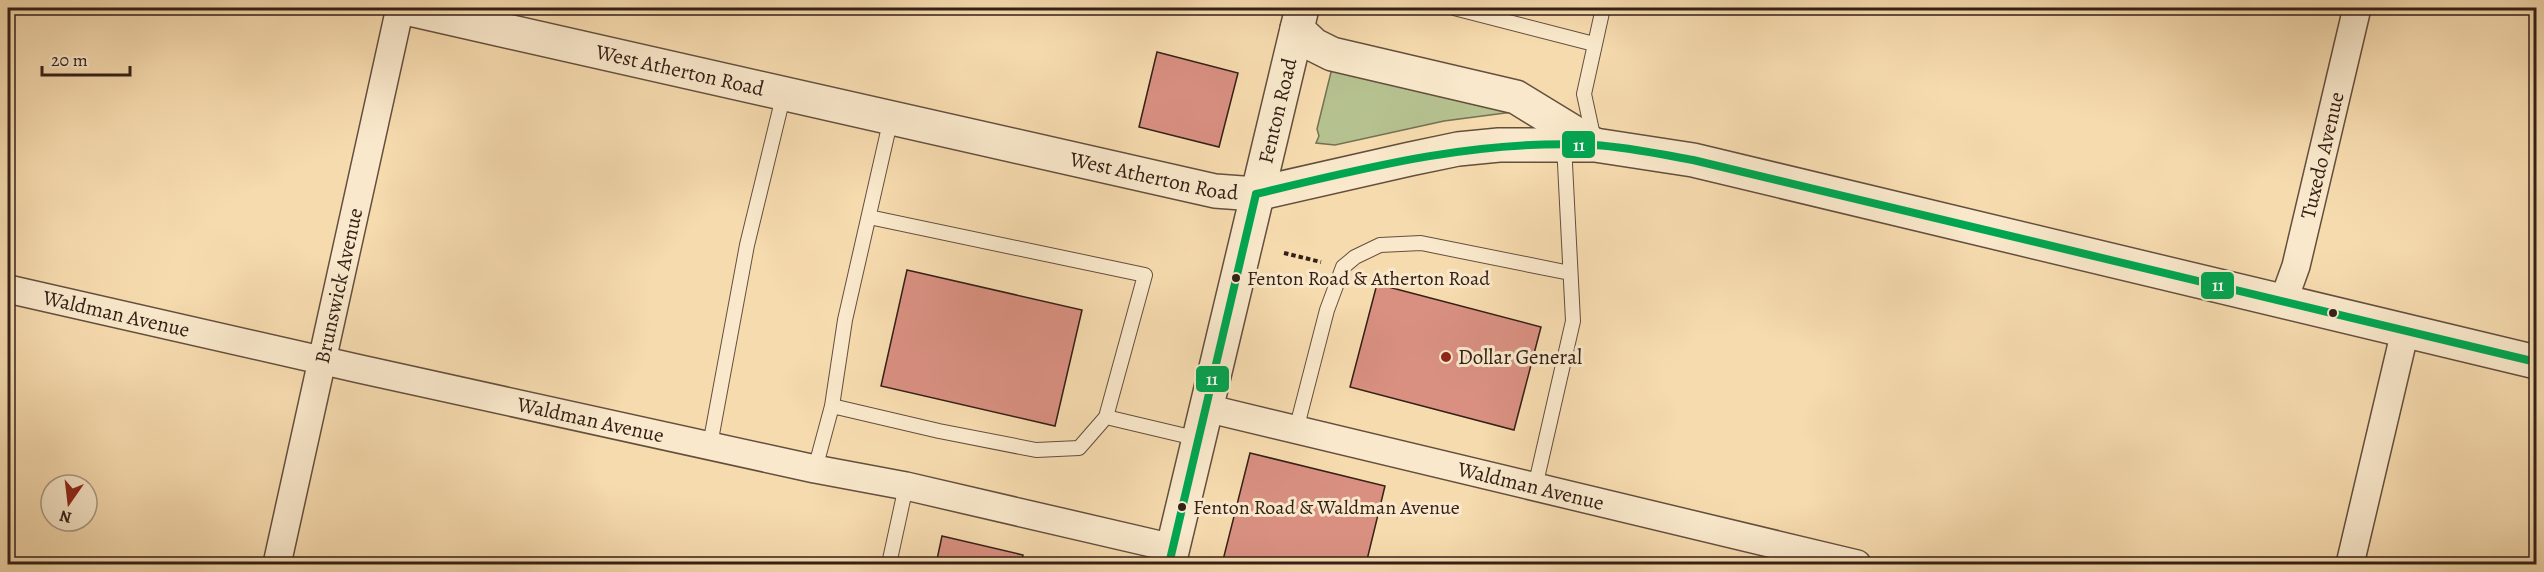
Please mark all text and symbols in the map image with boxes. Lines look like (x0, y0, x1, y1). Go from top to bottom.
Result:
street label: West Atherton Road (592, 37, 768, 103)
scale bar (42, 39, 130, 77)
text: 20 m (51, 48, 88, 72)
street label: Fenton Road (1251, 55, 1304, 166)
street label: Tuxedo Avenue (2294, 89, 2351, 222)
line badge: 11 (1561, 130, 1596, 159)
text: 11 (1573, 135, 1585, 157)
street label: West Atherton Road (1066, 144, 1240, 207)
street label: Brunswick Avenue (308, 205, 369, 366)
place label: Fenton Road & Atherton Road (1247, 265, 1490, 292)
line badge: 11 (2200, 271, 2235, 300)
marker: Fenton Road & Atherton Road (1230, 272, 1242, 284)
text: 11 (2212, 275, 2224, 297)
street label: Waldman Avenue (39, 283, 192, 344)
unlabelled marker (2327, 307, 2339, 319)
place label: Dollar General (1458, 343, 1582, 371)
marker: Dollar General (1439, 350, 1453, 364)
line badge: 11 (1195, 365, 1230, 393)
text: 11 (1206, 369, 1218, 391)
street label: Waldman Avenue (513, 390, 667, 449)
street label: Waldman Avenue (1454, 455, 1607, 517)
north arrow (39, 473, 99, 533)
place label: Fenton Road & Waldman Avenue (1193, 494, 1460, 521)
marker: Fenton Road & Waldman Avenue (1176, 501, 1188, 513)
text: N (57, 504, 74, 529)

